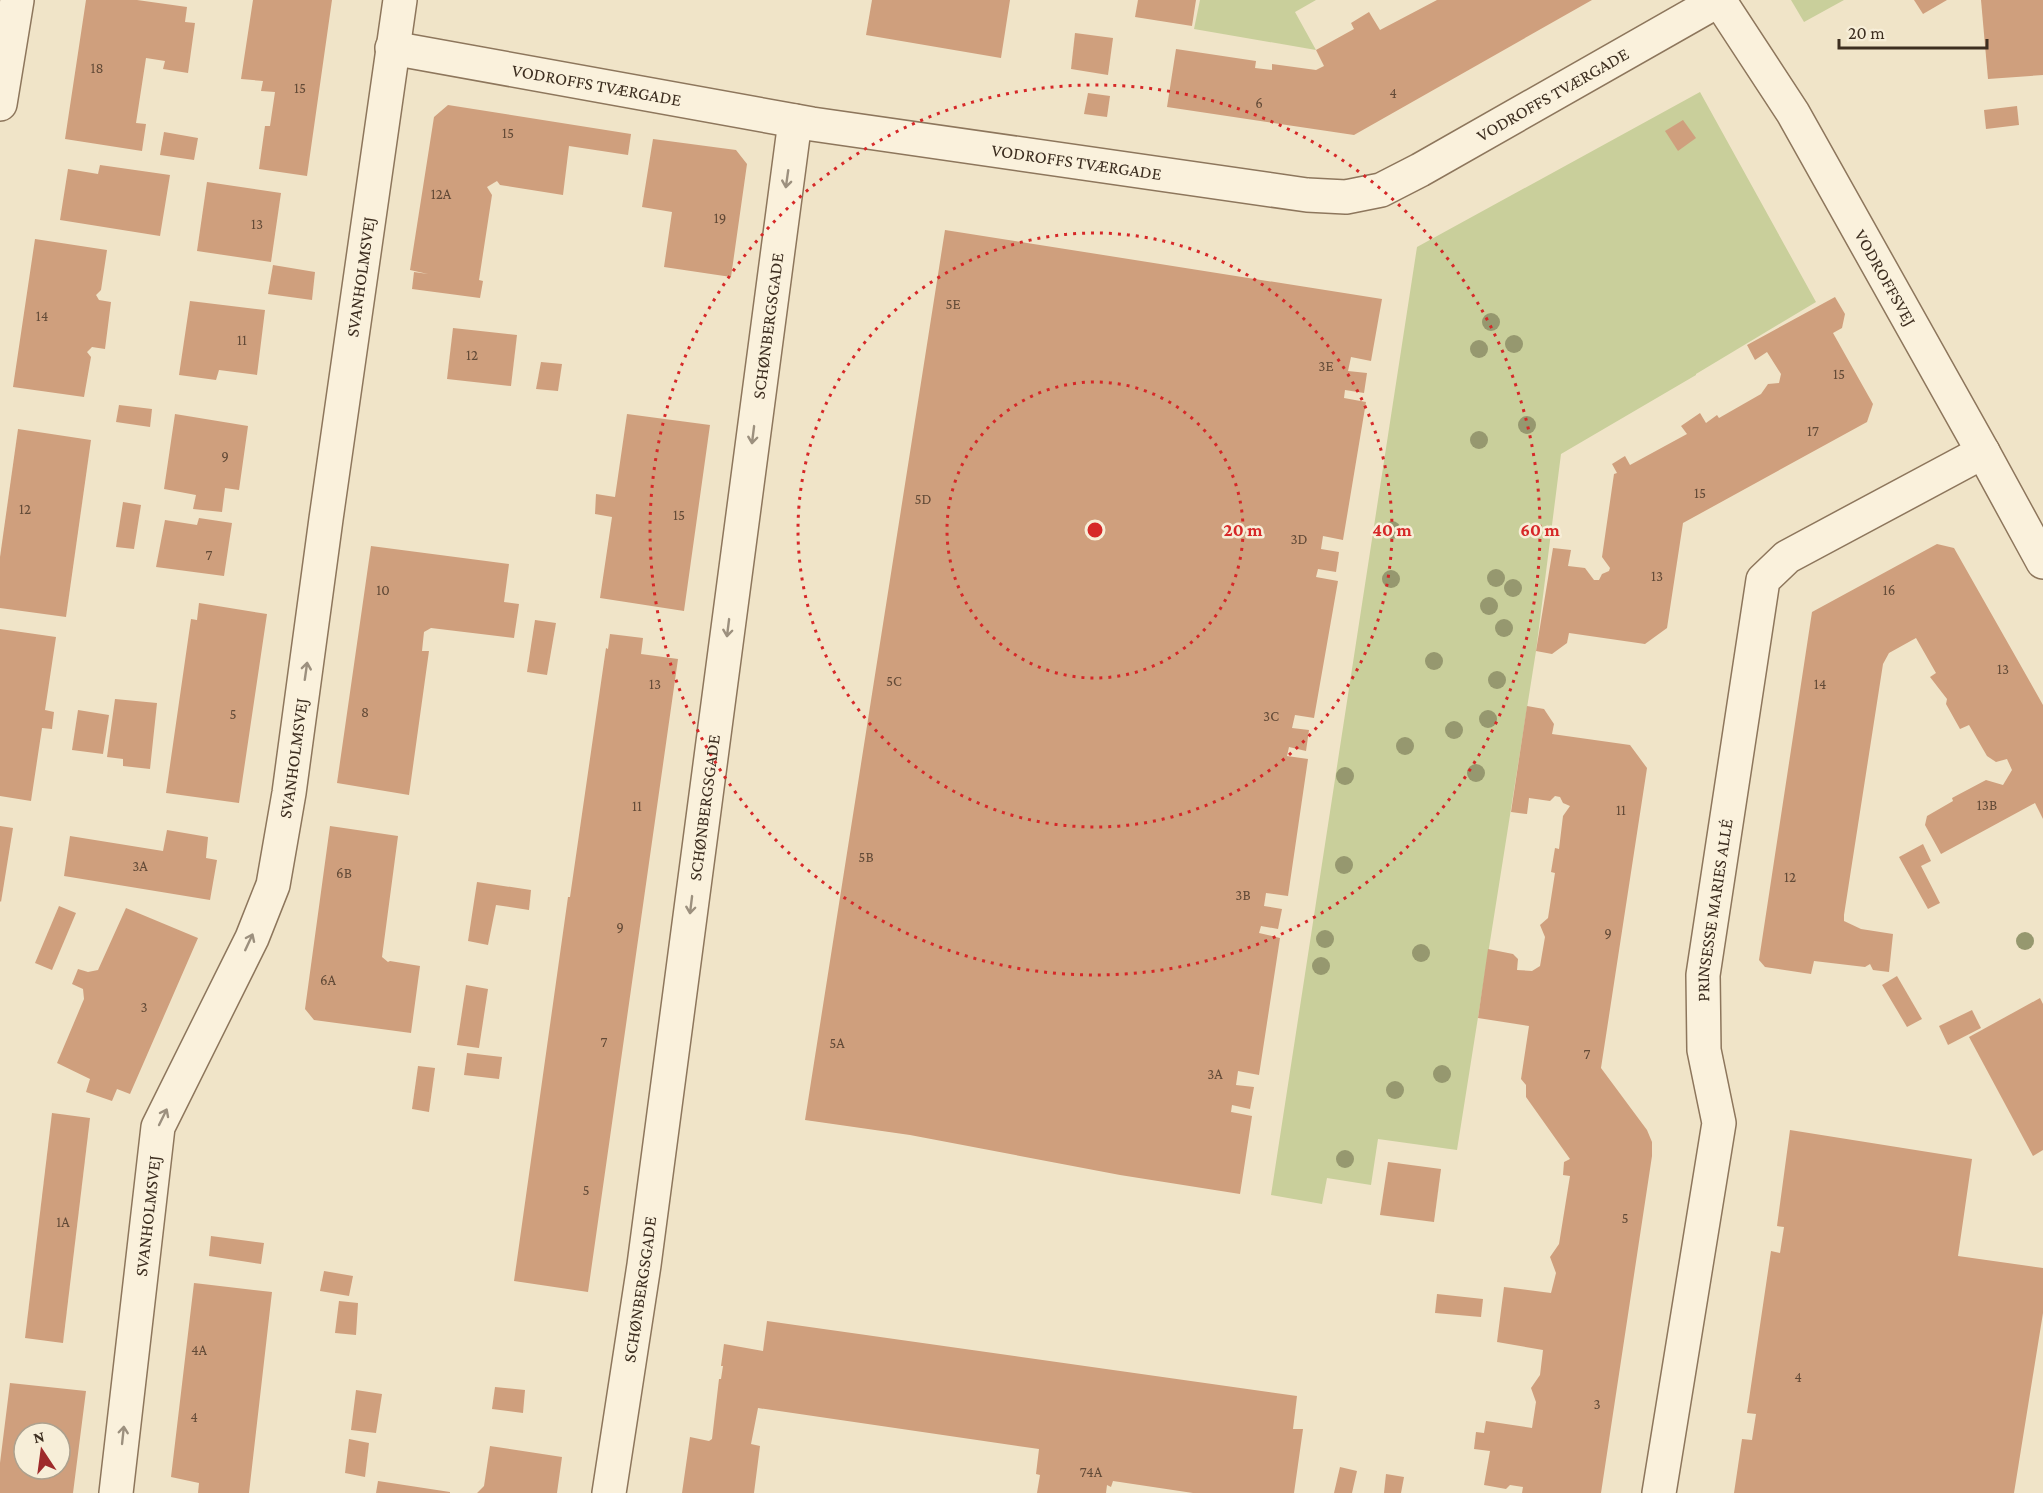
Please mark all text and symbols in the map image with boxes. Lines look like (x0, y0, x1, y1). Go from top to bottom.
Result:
scale bar (1839, 12, 1988, 50)
text: 20 m (1848, 23, 1885, 43)
street label: VODROFFS TVÆRGADE (1473, 43, 1632, 146)
house number: 18 (90, 60, 104, 76)
street label: VODROFFS TVÆRGADE (510, 60, 683, 110)
house number: 15 (294, 80, 306, 96)
house number: 4 (1389, 85, 1397, 101)
house number: 6 (1255, 95, 1263, 111)
house number: 15 (502, 125, 514, 141)
street label: VODROFFS TVÆRGADE (990, 140, 1163, 184)
one-way arrow (781, 169, 792, 189)
house number: 12A (431, 186, 452, 202)
house number: 19 (714, 210, 726, 226)
street label: SVANHOLMSVEJ (342, 215, 379, 338)
house number: 13 (251, 216, 263, 232)
street label: VODROFFSVEJ (1850, 226, 1920, 330)
street label: SCHØNBERGSGADE (748, 251, 788, 400)
house number: 5E (945, 296, 961, 312)
house number: 14 (36, 308, 48, 324)
house number: 11 (237, 332, 247, 348)
house number: 12 (466, 347, 478, 363)
house number: 3E (1318, 358, 1334, 374)
house number: 15 (1833, 366, 1845, 382)
house number: 17 (1807, 423, 1819, 439)
one-way arrow (748, 425, 759, 444)
house number: 9 (221, 448, 229, 464)
house number: 15 (1694, 485, 1706, 501)
house number: 5D (914, 491, 932, 507)
house number: 12 (19, 501, 31, 517)
house number: 15 (673, 507, 685, 523)
centre of rings (1085, 520, 1105, 540)
text: 20 m (1224, 520, 1263, 540)
text: 40 m (1372, 520, 1412, 540)
text: 60 m (1520, 520, 1560, 540)
house number: 3D (1290, 531, 1308, 547)
house number: 7 (206, 547, 213, 563)
house number: 13 (1651, 568, 1663, 584)
house number: 10 (376, 582, 390, 598)
house number: 16 (1883, 582, 1895, 598)
one-way arrow (722, 618, 733, 638)
one-way arrow (300, 661, 311, 681)
house number: 13 (1997, 661, 2009, 677)
house number: 5C (886, 673, 902, 689)
house number: 13 (649, 676, 661, 692)
house number: 14 (1814, 676, 1826, 692)
street label: SVANHOLMSVEJ (275, 697, 312, 820)
house number: 8 (361, 704, 369, 720)
house number: 5 (229, 706, 237, 722)
house number: 3C (1263, 708, 1279, 724)
street label: SCHØNBERGSGADE (685, 733, 724, 882)
house number: 13B (1977, 797, 1997, 813)
house number: 11 (632, 798, 642, 814)
house number: 11 (1616, 802, 1626, 818)
street label: PRINSESSE MARIES ALLÉ (1693, 817, 1737, 1002)
house number: 5B (858, 849, 874, 865)
house number: 3A (132, 858, 148, 874)
house number: 6B (336, 865, 352, 881)
house number: 12 (1784, 869, 1796, 885)
house number: 3B (1235, 887, 1251, 903)
one-way arrow (686, 895, 697, 914)
house number: 9 (616, 919, 624, 935)
house number: 9 (1604, 925, 1612, 941)
one-way arrow (244, 934, 256, 952)
house number: 6A (320, 972, 336, 988)
house number: 3 (140, 999, 148, 1015)
house number: 7 (601, 1034, 608, 1050)
house number: 5A (829, 1035, 845, 1051)
house number: 7 (1584, 1046, 1591, 1062)
house number: 3A (1207, 1066, 1223, 1082)
one-way arrow (157, 1108, 169, 1126)
street label: SVANHOLMSVEJ (131, 1154, 165, 1277)
house number: 5 (582, 1182, 590, 1198)
house number: 5 (1621, 1210, 1629, 1226)
house number: 1A (56, 1214, 70, 1230)
street label: SCHØNBERGSGADE (619, 1215, 660, 1364)
house number: 4A (191, 1342, 208, 1358)
house number: 4 (1794, 1369, 1802, 1385)
house number: 3 (1593, 1396, 1601, 1412)
house number: 4 (190, 1409, 198, 1425)
north arrow (12, 1421, 72, 1481)
one-way arrow (118, 1425, 129, 1445)
text: N (32, 1427, 46, 1446)
house number: 74A (1080, 1464, 1103, 1480)

